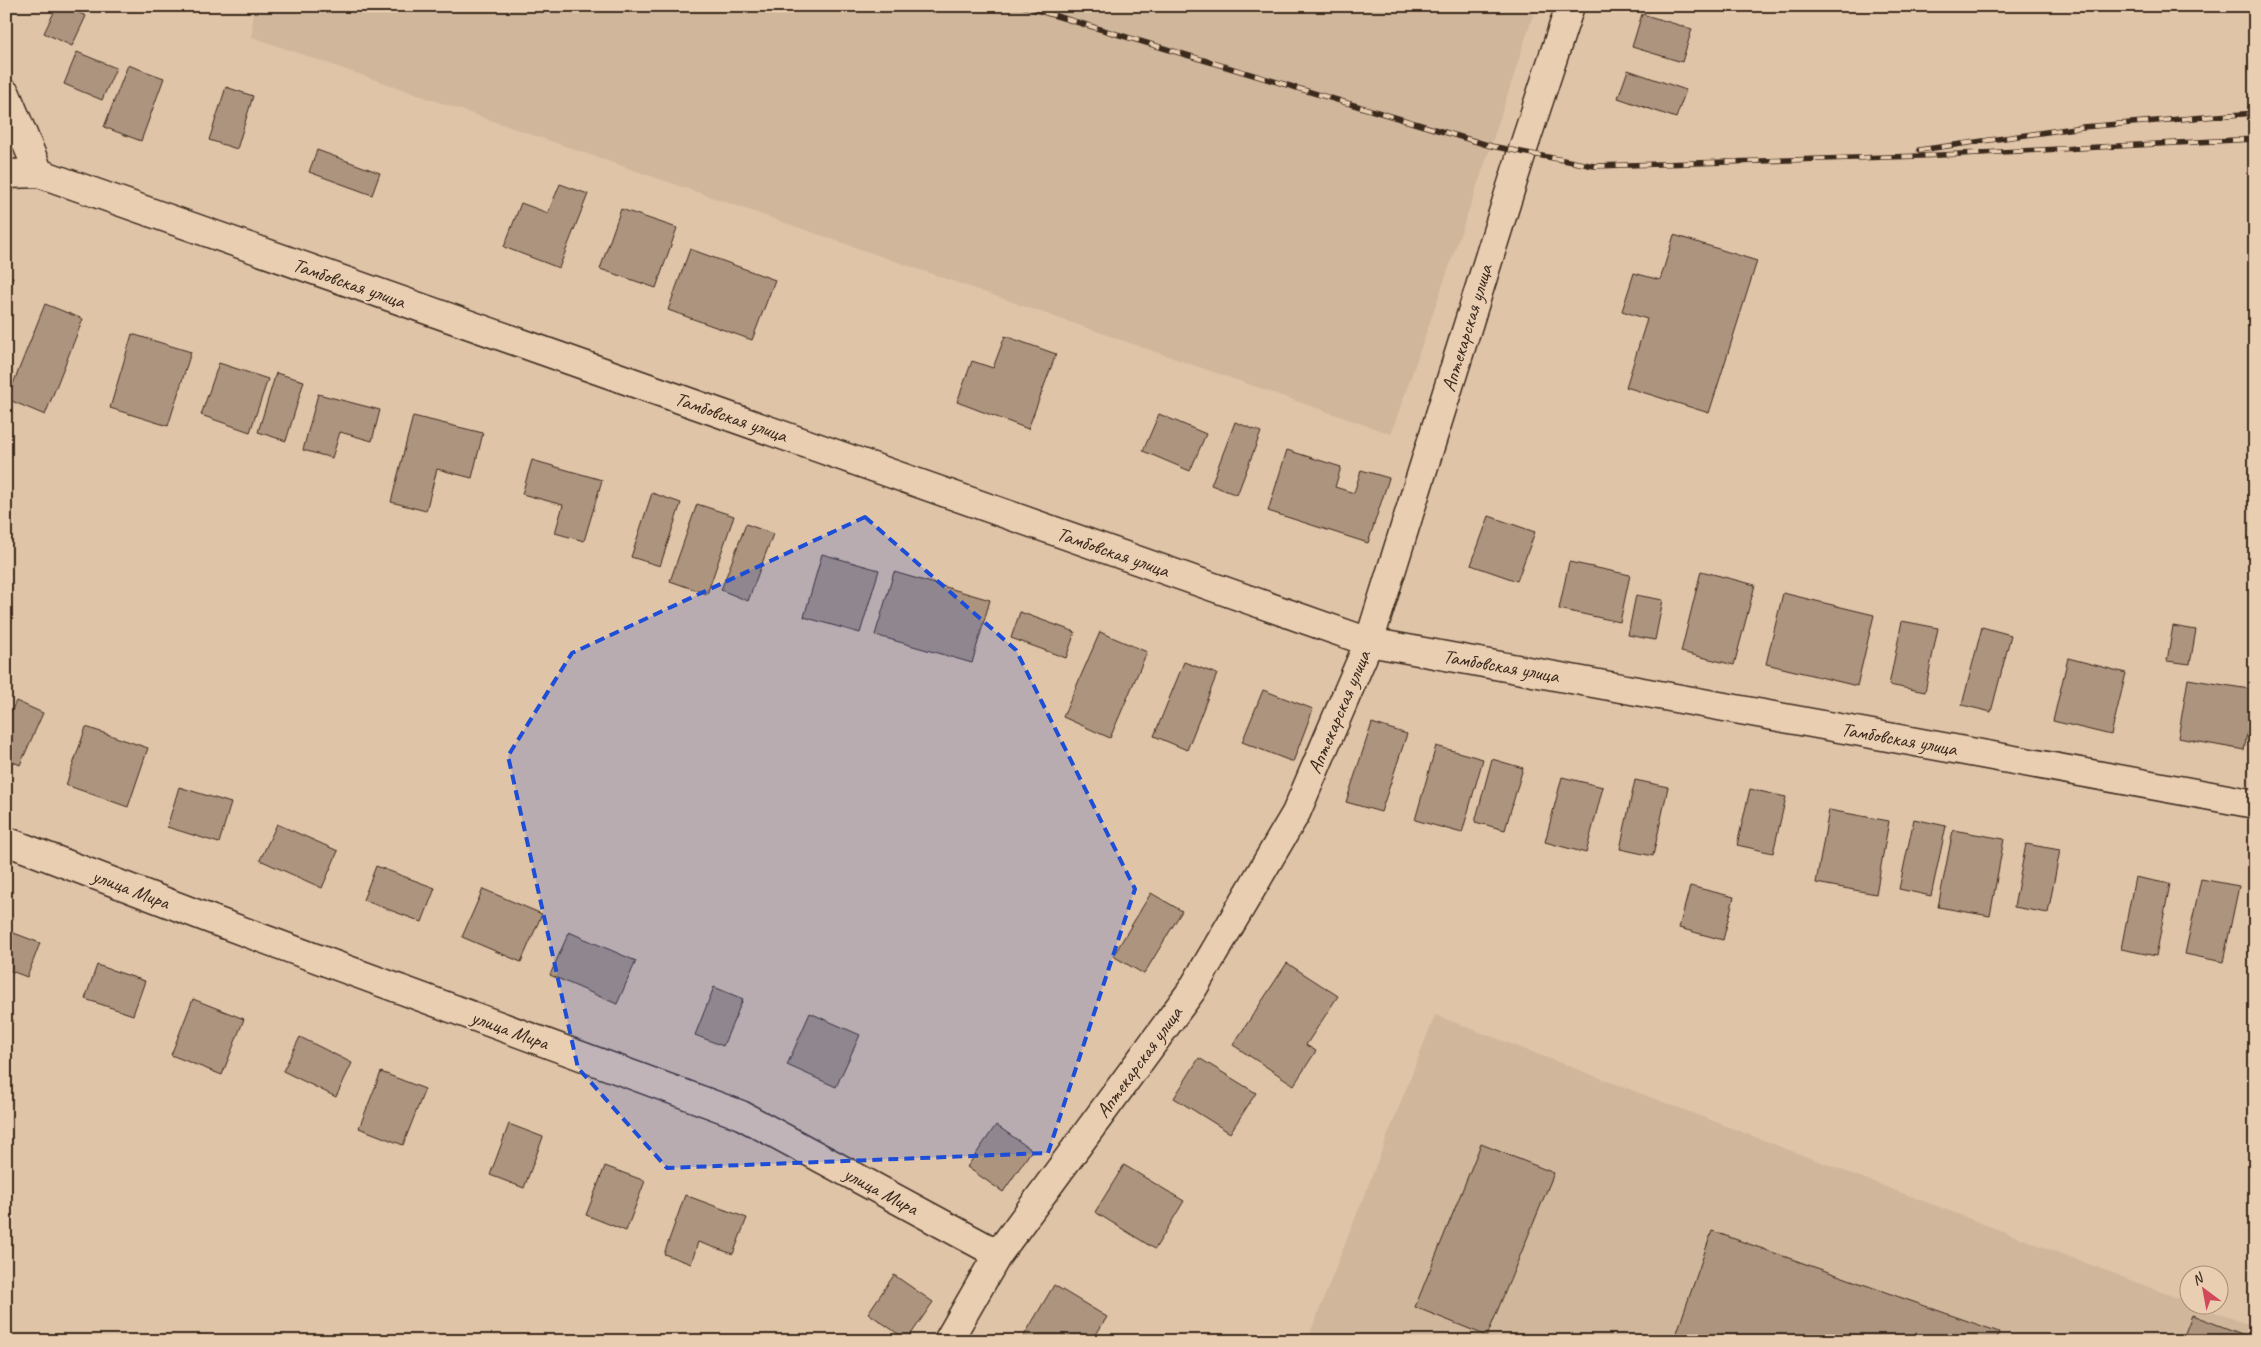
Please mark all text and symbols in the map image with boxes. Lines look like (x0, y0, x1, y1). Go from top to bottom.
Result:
street label: Тамбовская улица (290, 252, 410, 314)
street label: Аптекарская улица (1436, 260, 1499, 394)
street label: Тамбовская улица (672, 386, 792, 448)
street label: Тамбовская улица (1054, 521, 1174, 583)
street label: Тамбовская улица (1441, 644, 1562, 689)
street label: Аптекарская улица (1302, 646, 1377, 777)
street label: Тамбовская улица (1839, 717, 1960, 762)
street label: улица Мира (88, 863, 175, 916)
street label: Аптекарская улица (1090, 1001, 1188, 1122)
street label: улица Мира (467, 1004, 554, 1056)
street label: улица Мира (839, 1161, 924, 1222)
north arrow (2178, 1264, 2228, 1314)
text: N (2189, 1269, 2208, 1289)

